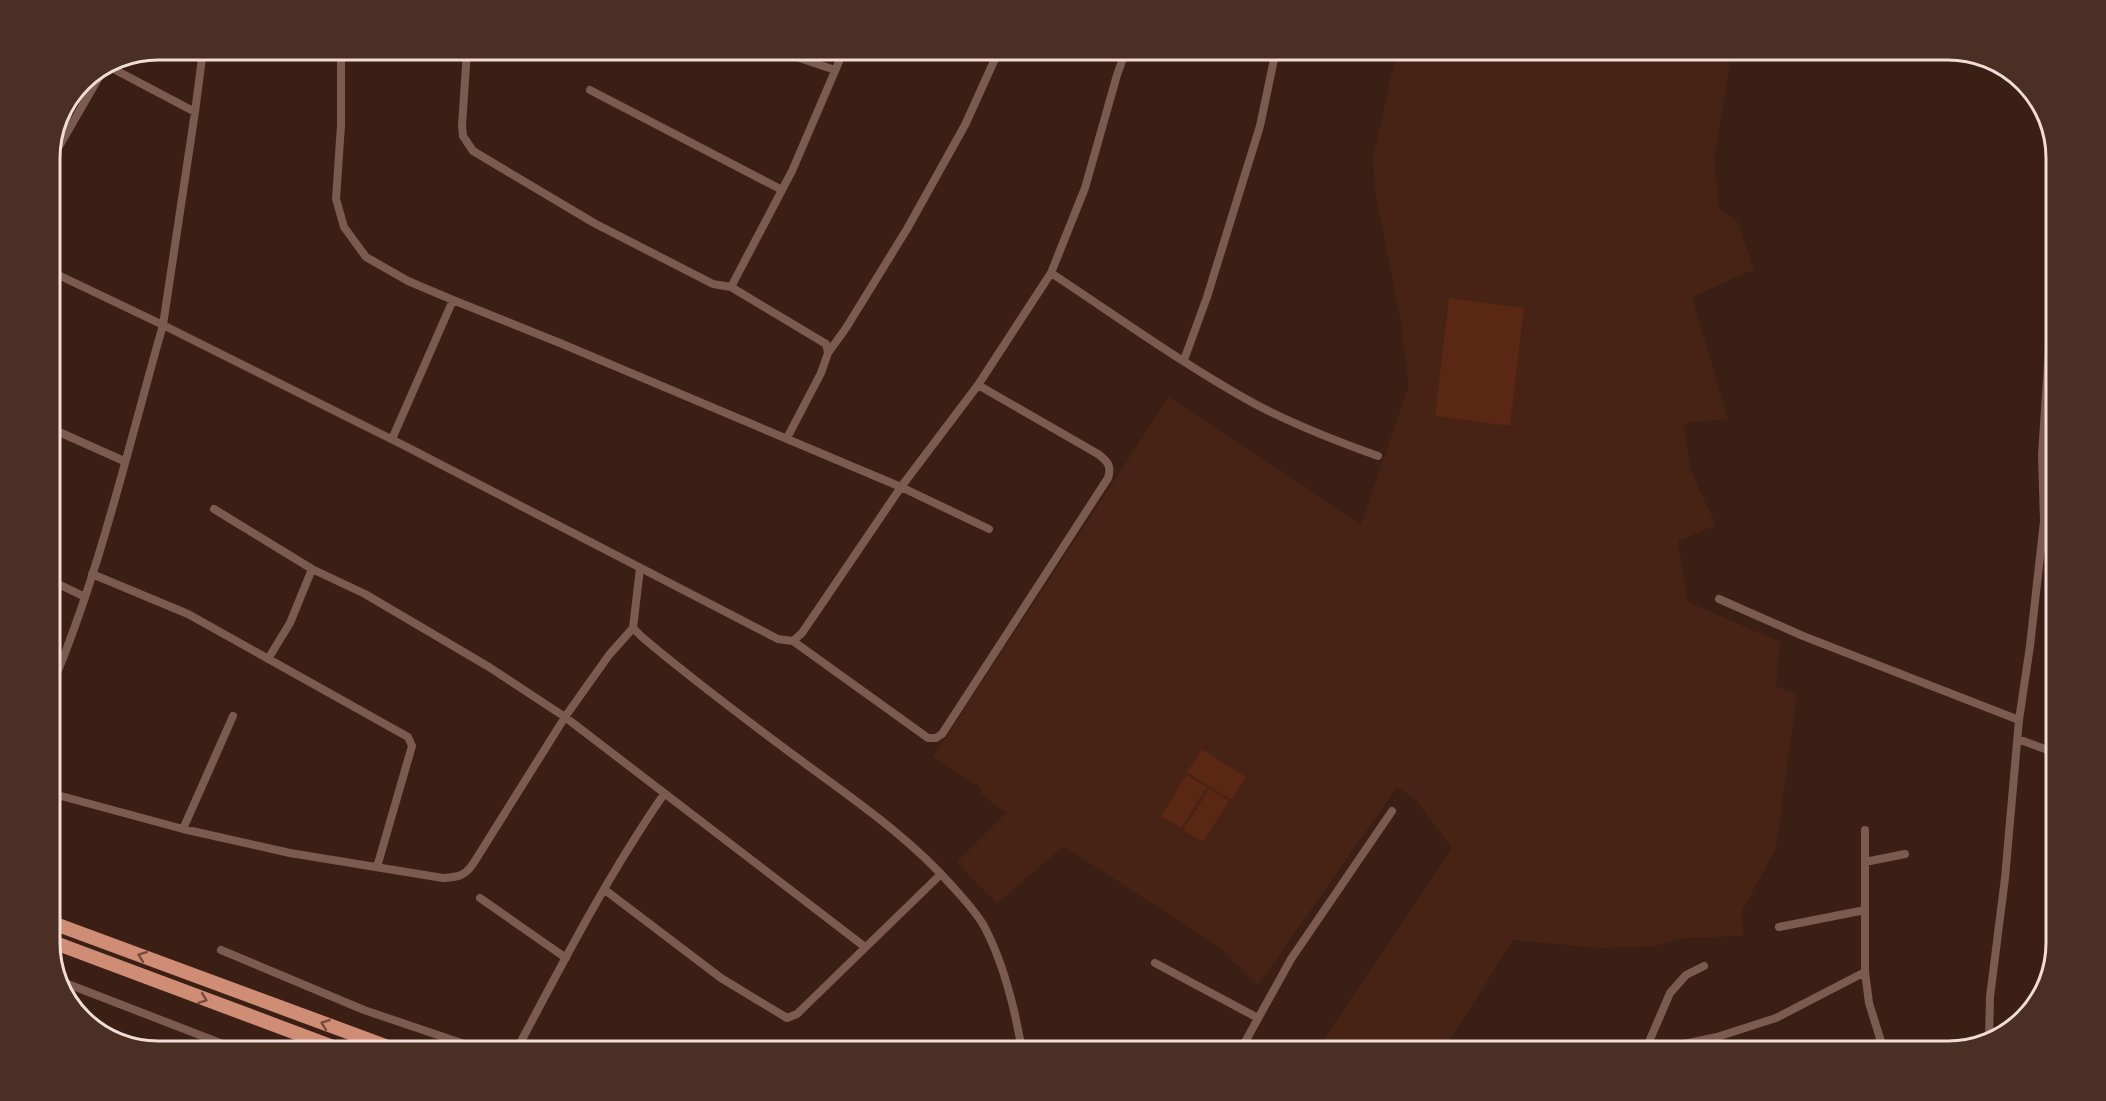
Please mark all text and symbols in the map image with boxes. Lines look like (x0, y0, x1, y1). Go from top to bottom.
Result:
one-way arrow (137, 951, 148, 963)
one-way arrow (197, 991, 208, 1004)
one-way arrow (320, 1018, 331, 1031)

